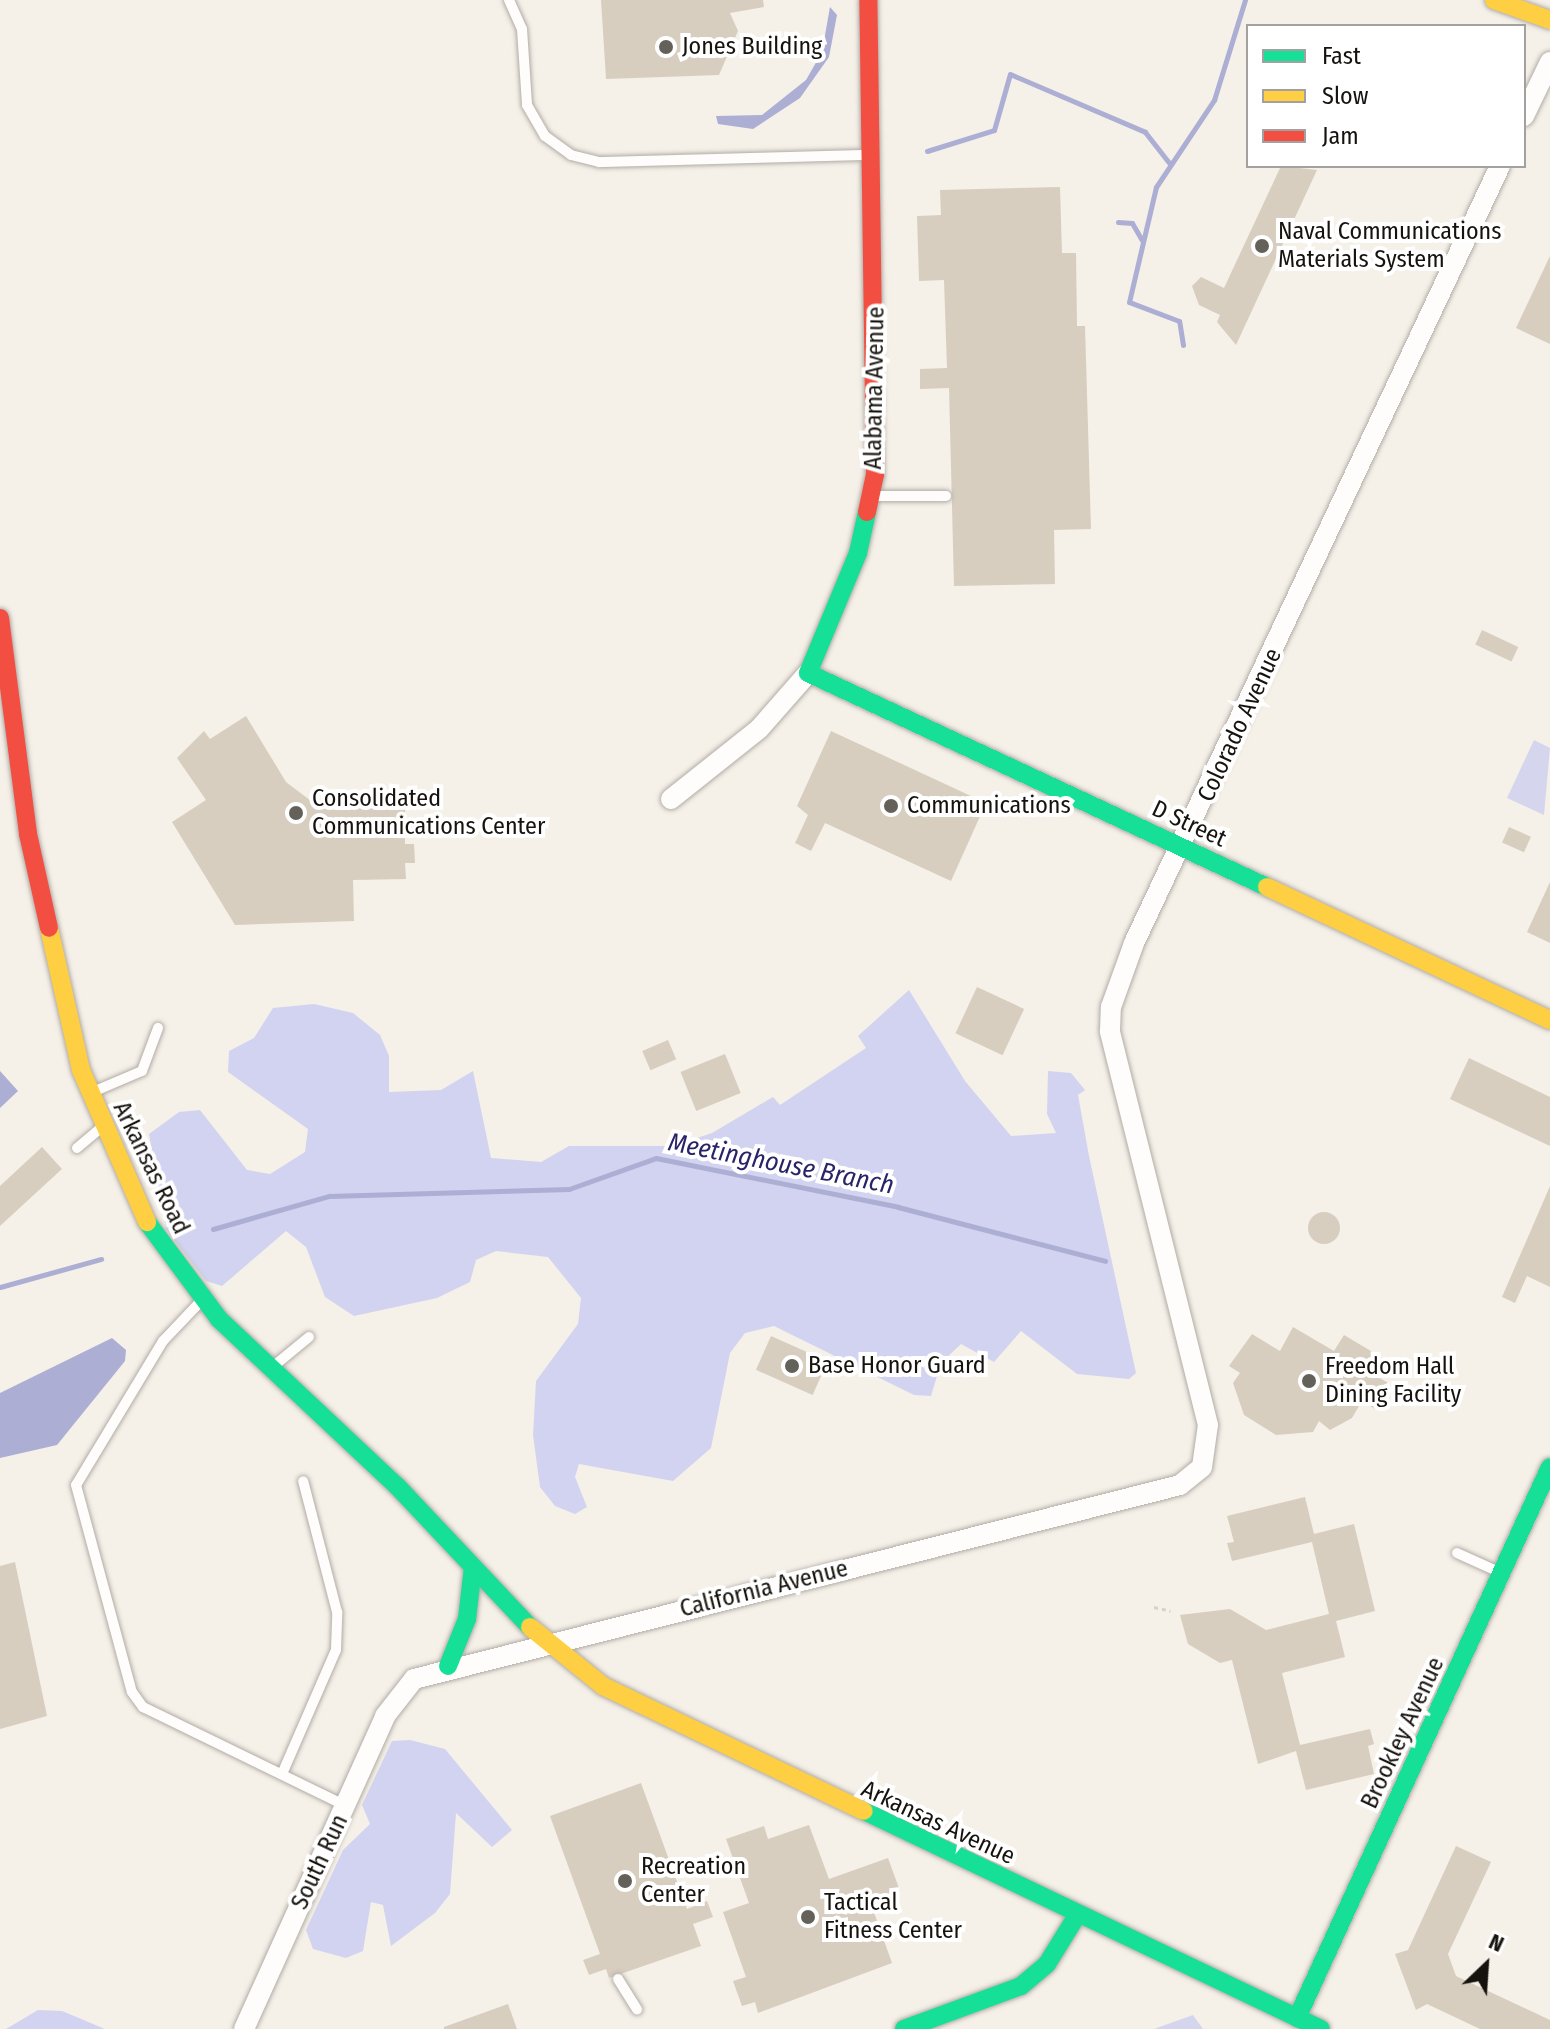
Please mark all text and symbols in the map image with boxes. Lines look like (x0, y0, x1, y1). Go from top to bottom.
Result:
legend (1246, 24, 1526, 168)
place label: Jones Building (682, 33, 822, 61)
marker: Jones Building (657, 38, 675, 56)
text: Fast (1322, 42, 1361, 70)
text: Slow (1322, 82, 1368, 110)
text: Jam (1322, 122, 1359, 150)
place label: Naval Communications Materials System (1278, 218, 1502, 274)
marker: Naval Communications Materials System (1253, 237, 1271, 255)
street label: Alabama Avenue (859, 306, 891, 470)
street label: Colorado Avenue (1192, 644, 1288, 806)
place label: Consolidated Communications Center (312, 785, 545, 841)
place label: Communications (907, 792, 1071, 820)
street label: D Street (1147, 794, 1231, 854)
marker: Communications (882, 797, 900, 815)
marker: Consolidated Communications Center (287, 804, 305, 822)
street label: Arkansas Road (107, 1097, 195, 1239)
water label: Meetinghouse Branch (665, 1127, 897, 1201)
place label: Base Honor Guard (808, 1352, 986, 1380)
place label: Freedom Hall Dining Facility (1325, 1353, 1461, 1409)
marker: Base Honor Guard (783, 1357, 801, 1375)
marker: Freedom Hall Dining Facility (1300, 1372, 1318, 1390)
street label: California Avenue (677, 1554, 851, 1624)
street label: Brookley Avenue (1355, 1653, 1451, 1813)
street label: Arkansas Avenue (857, 1775, 1019, 1871)
street label: South Run (286, 1810, 354, 1914)
place label: Recreation Center (641, 1853, 746, 1909)
marker: Recreation Center (616, 1872, 634, 1890)
place label: Tactical Fitness Center (824, 1889, 962, 1945)
marker: Tactical Fitness Center (799, 1908, 817, 1926)
north arrow (1446, 1925, 1526, 2005)
text: N (1485, 1928, 1508, 1958)

